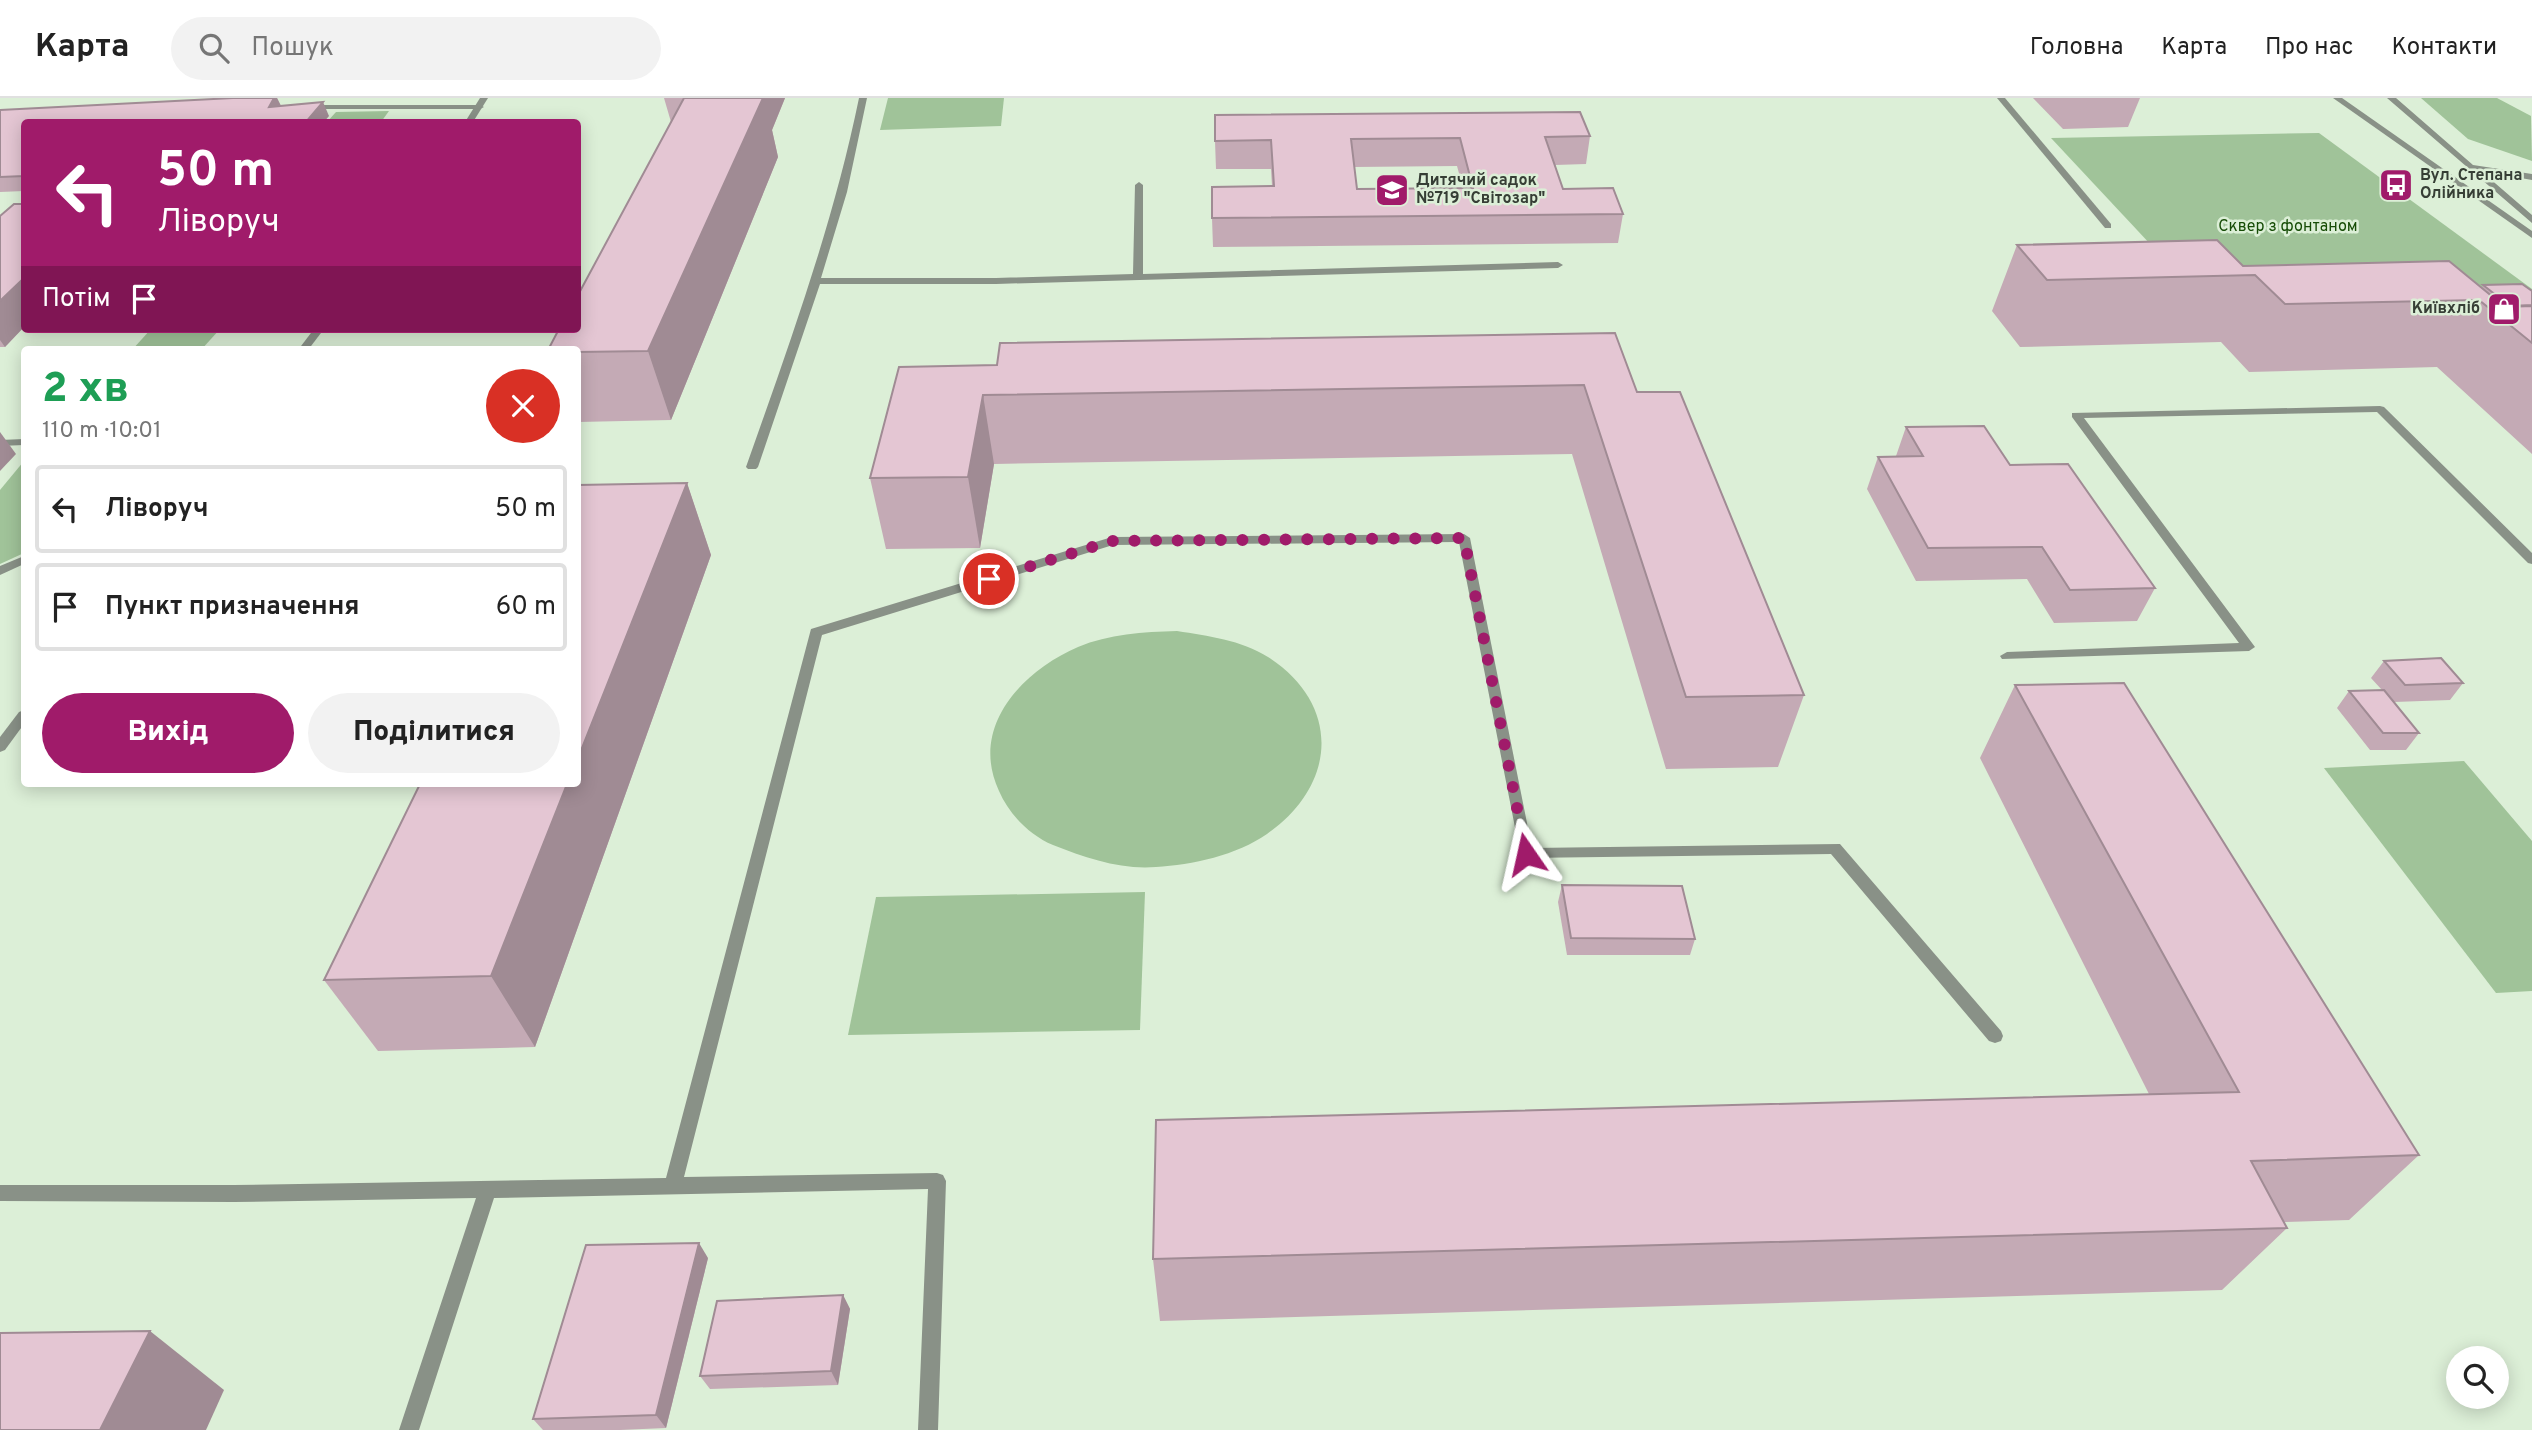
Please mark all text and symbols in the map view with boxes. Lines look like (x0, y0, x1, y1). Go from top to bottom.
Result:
search box (171, 17, 661, 80)
text: Карта (35, 27, 129, 69)
icon: search (195, 29, 233, 67)
text: Пошук (251, 32, 334, 65)
text: Головна (2030, 33, 2123, 63)
text: Карта (2161, 33, 2227, 63)
text: Про нас (2265, 33, 2353, 63)
text: Контакти (2391, 33, 2497, 63)
text: 50 m (157, 142, 274, 204)
icon: left (42, 147, 133, 238)
bus stop icon: Вул. Степана Олійника (2377, 166, 2415, 204)
place label: Вул. Степана Олійника (2420, 166, 2522, 204)
school or university icon: Дитячий садок №719 "Світозар" (1373, 171, 1411, 209)
place label: Дитячий садок №719 "Світозар" (1416, 171, 1545, 209)
text: Ліворуч (157, 203, 280, 243)
park label: Сквер з фонтаном (2218, 217, 2358, 237)
icon: arrive (125, 280, 163, 318)
text: Потім (42, 283, 111, 316)
shop icon: Київхліб (2485, 290, 2523, 328)
place label: Київхліб (2412, 299, 2480, 319)
text: 2 хв (42, 364, 129, 417)
button: close (486, 369, 560, 443)
text: 110 m · 10:01 (42, 417, 161, 446)
icon: left (46, 490, 84, 528)
text: Ліворуч (105, 493, 208, 526)
text: 50 m (495, 493, 556, 526)
pin (959, 549, 1019, 609)
icon: arrive (970, 560, 1008, 598)
icon: arrive (46, 588, 84, 626)
text: Пункт призначення (105, 591, 359, 624)
text: 60 m (496, 591, 556, 624)
button: Вихід (42, 693, 294, 773)
button: Поділитися (308, 693, 560, 773)
position arrow (1489, 817, 1563, 891)
map controls (2446, 1346, 2509, 1409)
button: search (2446, 1346, 2509, 1409)

